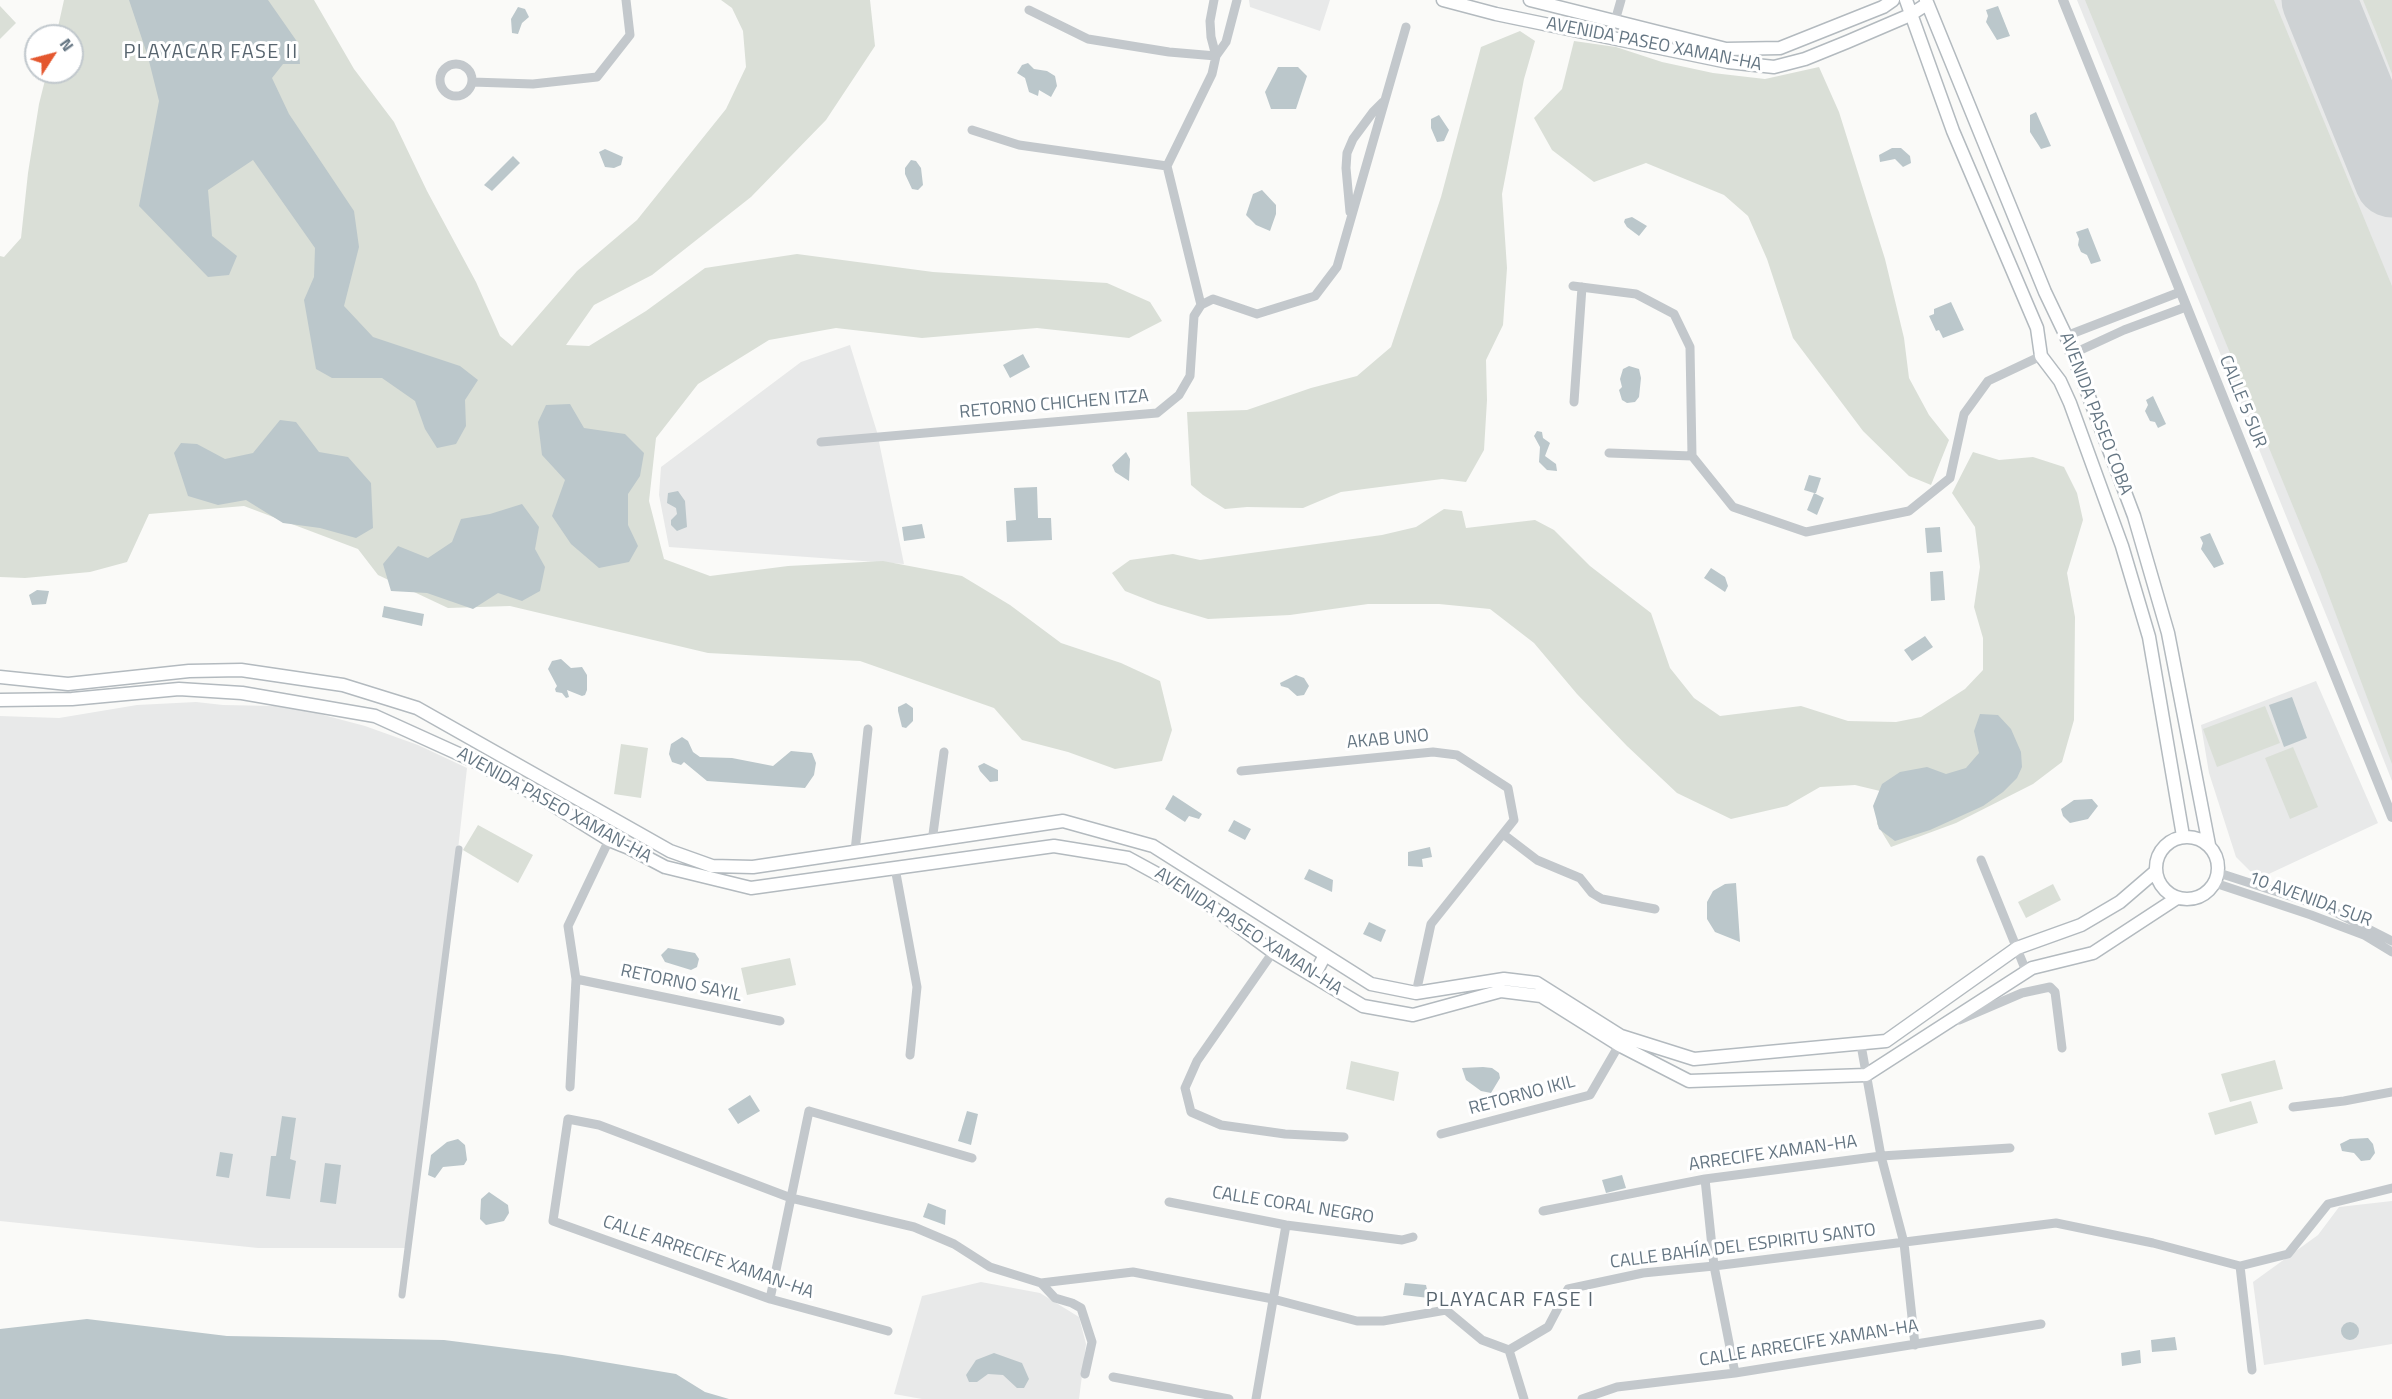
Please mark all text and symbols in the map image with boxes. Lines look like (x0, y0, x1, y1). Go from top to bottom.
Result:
street label: AVENIDA PASEO XAMAN-HA (1544, 14, 1764, 76)
north arrow (24, 24, 84, 84)
text: N (54, 33, 80, 56)
district label: PLAYACAR FASE II (123, 41, 299, 65)
street label: AVENIDA PASEO COBA (2054, 330, 2136, 498)
street label: CALLE 5 SUR (2214, 352, 2270, 452)
street label: RETORNO CHICHEN ITZA (959, 386, 1149, 424)
street label: AKAB UNO (1346, 726, 1430, 754)
street label: AVENIDA PASEO XAMAN-HA (453, 743, 655, 869)
street label: AVENIDA PASEO XAMAN-HA (1150, 863, 1346, 1001)
street label: 10 AVENIDA SUR (2245, 868, 2375, 932)
street label: RETORNO SAYIL (618, 961, 744, 1007)
street label: RETORNO IKIL (1467, 1071, 1577, 1121)
street label: ARRECIFE XAMAN-HA (1687, 1131, 1859, 1177)
street label: CALLE CORAL NEGRO (1211, 1183, 1375, 1229)
street label: CALLE ARRECIFE XAMAN-HA (600, 1212, 816, 1304)
street label: CALLE BAHÍA DEL ESPIRITU SANTO (1609, 1220, 1877, 1274)
district label: PLAYACAR FASE I (1426, 1289, 1594, 1313)
street label: CALLE ARRECIFE XAMAN-HA (1698, 1316, 1920, 1372)

